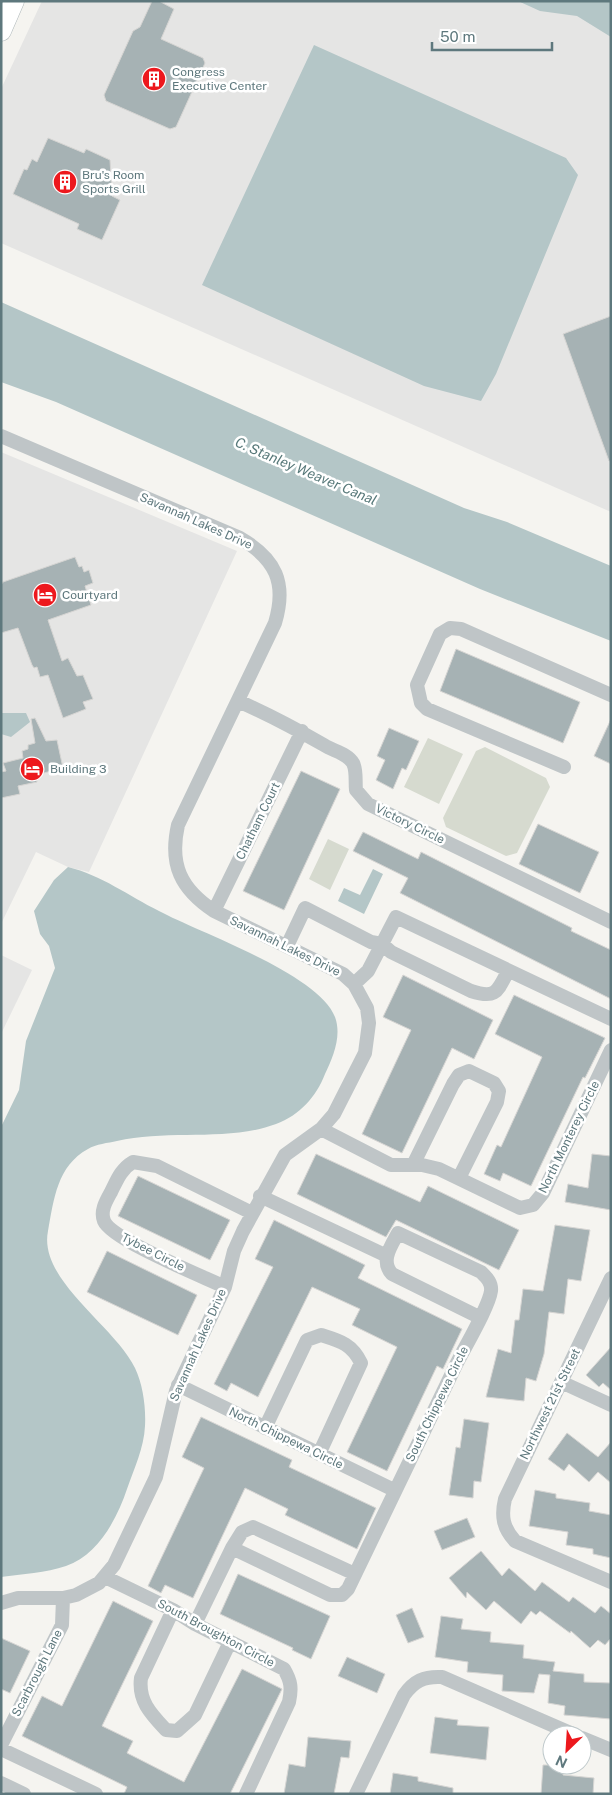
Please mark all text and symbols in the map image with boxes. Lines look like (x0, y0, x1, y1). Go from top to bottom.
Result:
scale bar (432, 20, 552, 52)
text: 50 m (440, 28, 475, 45)
place label: Congress Executive Center (172, 65, 267, 93)
building icon: Congress Executive Center (141, 66, 167, 92)
place label: Bru's Room Sports Grill (82, 168, 146, 196)
building icon: Bru's Room Sports Grill (52, 169, 78, 195)
water label: C. Stanley Weaver Canal (233, 434, 379, 508)
street label: Savannah Lakes Drive (138, 490, 255, 552)
hotel icon: Courtyard (32, 582, 58, 608)
place label: Courtyard (62, 588, 118, 602)
hotel icon: Building 3 (19, 756, 45, 782)
place label: Building 3 (50, 762, 107, 776)
street label: Chatham Court (233, 780, 283, 862)
street label: Victory Circle (373, 801, 447, 847)
street label: Savannah Lakes Drive (227, 913, 343, 979)
street label: North Monterey Circle (536, 1078, 602, 1195)
street label: Tybee Circle (119, 1230, 187, 1274)
street label: Savannah Lakes Drive (167, 1286, 229, 1403)
street label: South Chippewa Circle (403, 1344, 471, 1464)
street label: Northwest 21st Street (517, 1346, 583, 1462)
street label: North Chippewa Circle (227, 1404, 346, 1472)
street label: South Broughton Circle (155, 1596, 277, 1670)
street label: Scarbrough Lane (9, 1627, 65, 1719)
north arrow (542, 1725, 592, 1775)
text: N (553, 1752, 570, 1771)

